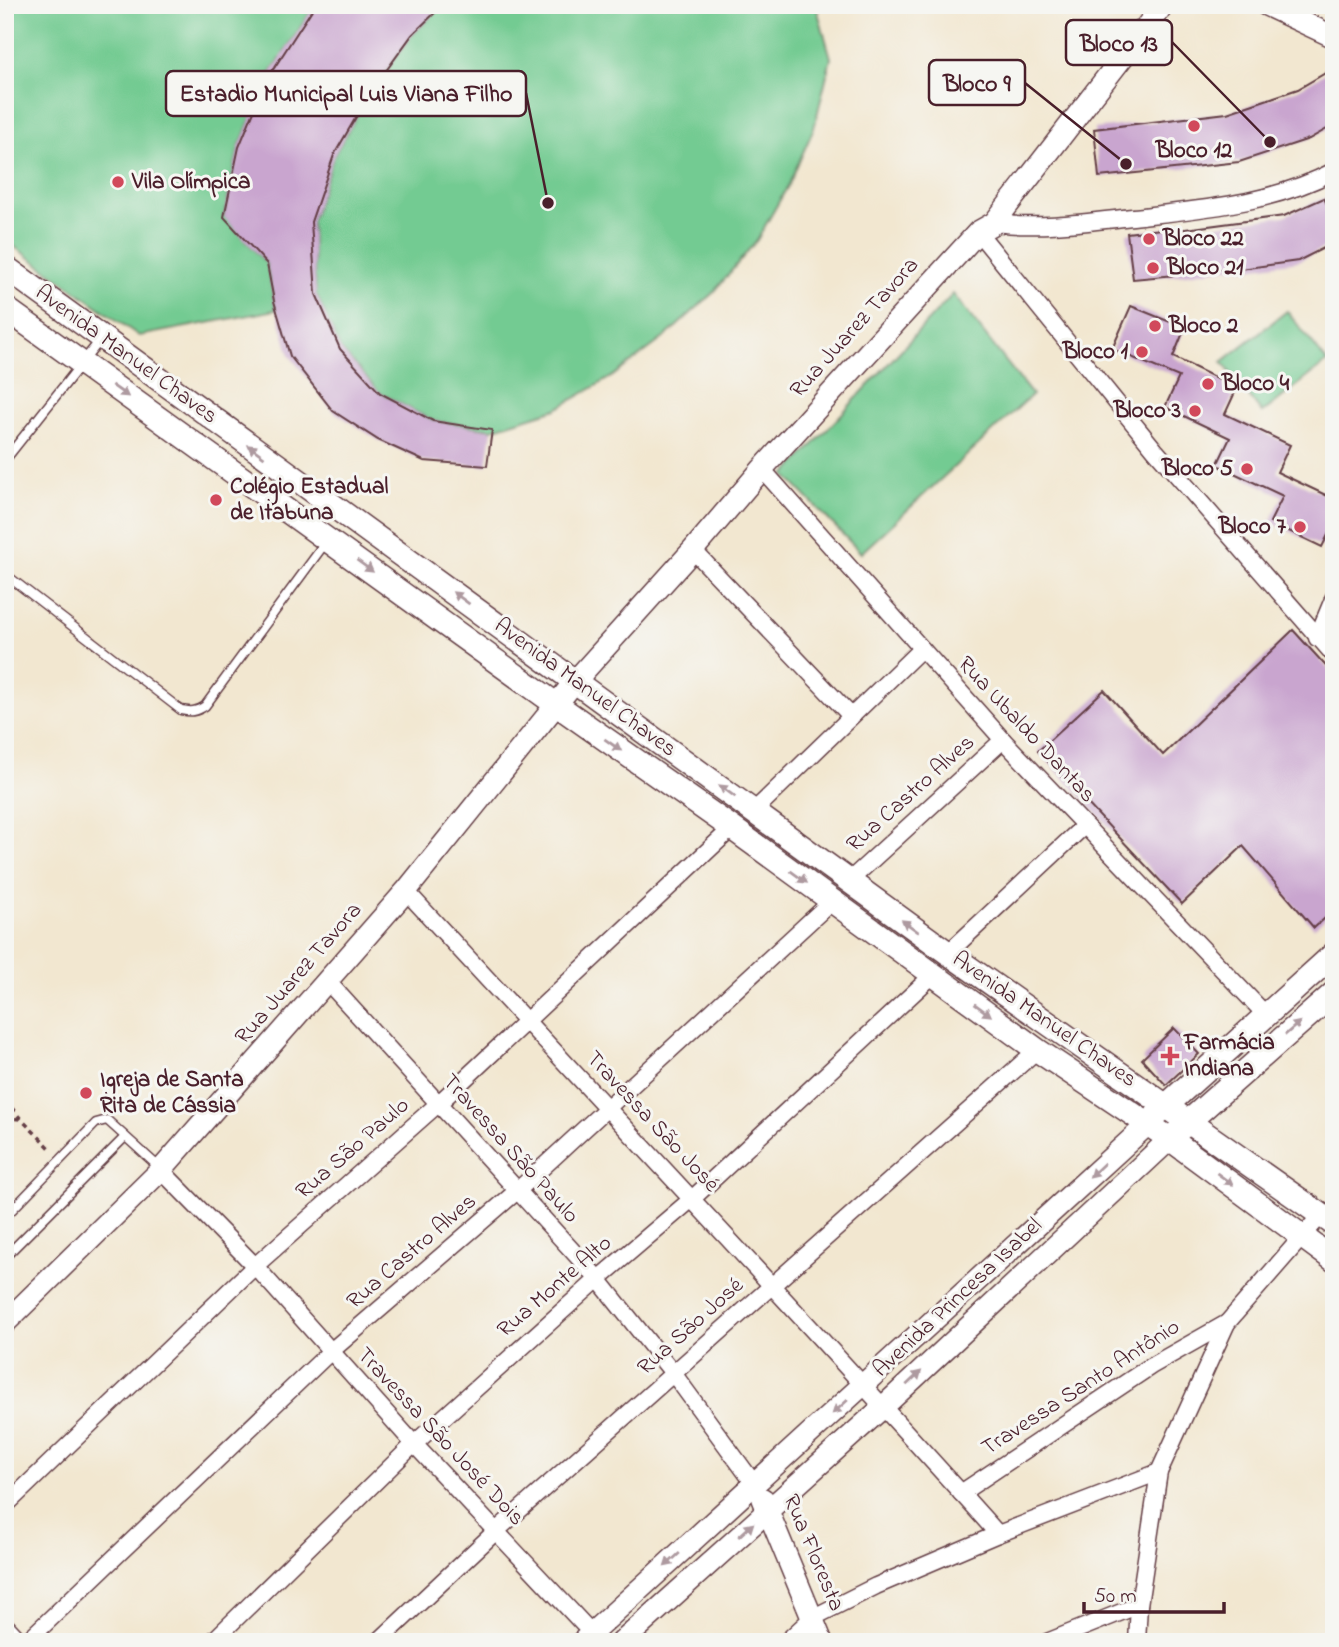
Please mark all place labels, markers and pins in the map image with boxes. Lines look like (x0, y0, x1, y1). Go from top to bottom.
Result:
callout: Bloco 13 (1066, 20, 1172, 65)
callout: Bloco 9 (929, 60, 1025, 105)
callout: Estadio Municipal Luis Viana Filho (166, 71, 526, 116)
marker: Bloco 12 (1186, 118, 1202, 134)
place label: Bloco 12 (1155, 135, 1233, 168)
place label: Vila Olímpica (131, 166, 250, 199)
marker: Vila Olímpica (110, 174, 126, 190)
place label: Bloco 22 (1162, 223, 1244, 256)
marker: Bloco 22 (1141, 231, 1157, 247)
place label: Bloco 21 (1166, 252, 1244, 285)
marker: Bloco 21 (1145, 260, 1161, 276)
place label: Bloco 2 (1168, 310, 1239, 343)
marker: Bloco 2 (1147, 318, 1163, 334)
place label: Bloco 1 (1062, 336, 1129, 369)
marker: Bloco 1 (1134, 344, 1150, 360)
place label: Bloco 4 (1221, 368, 1290, 401)
marker: Bloco 4 (1200, 376, 1216, 392)
place label: Bloco 3 (1113, 395, 1181, 428)
marker: Bloco 3 (1187, 403, 1203, 419)
place label: Bloco 5 (1161, 453, 1233, 486)
marker: Bloco 5 (1239, 461, 1255, 477)
place label: Colégio Estadual de Itabuna (230, 471, 388, 530)
marker: Colégio Estadual de Itabuna (208, 492, 224, 508)
place label: Bloco 7 (1218, 511, 1287, 544)
marker: Bloco 7 (1292, 519, 1308, 535)
place label: Farmácia Indiana (1183, 1027, 1275, 1086)
marker: Farmácia Indiana (1162, 1048, 1178, 1064)
place label: Igreja de Santa Rita de Cássia (100, 1064, 244, 1123)
marker: Igreja de Santa Rita de Cássia (78, 1085, 94, 1101)

